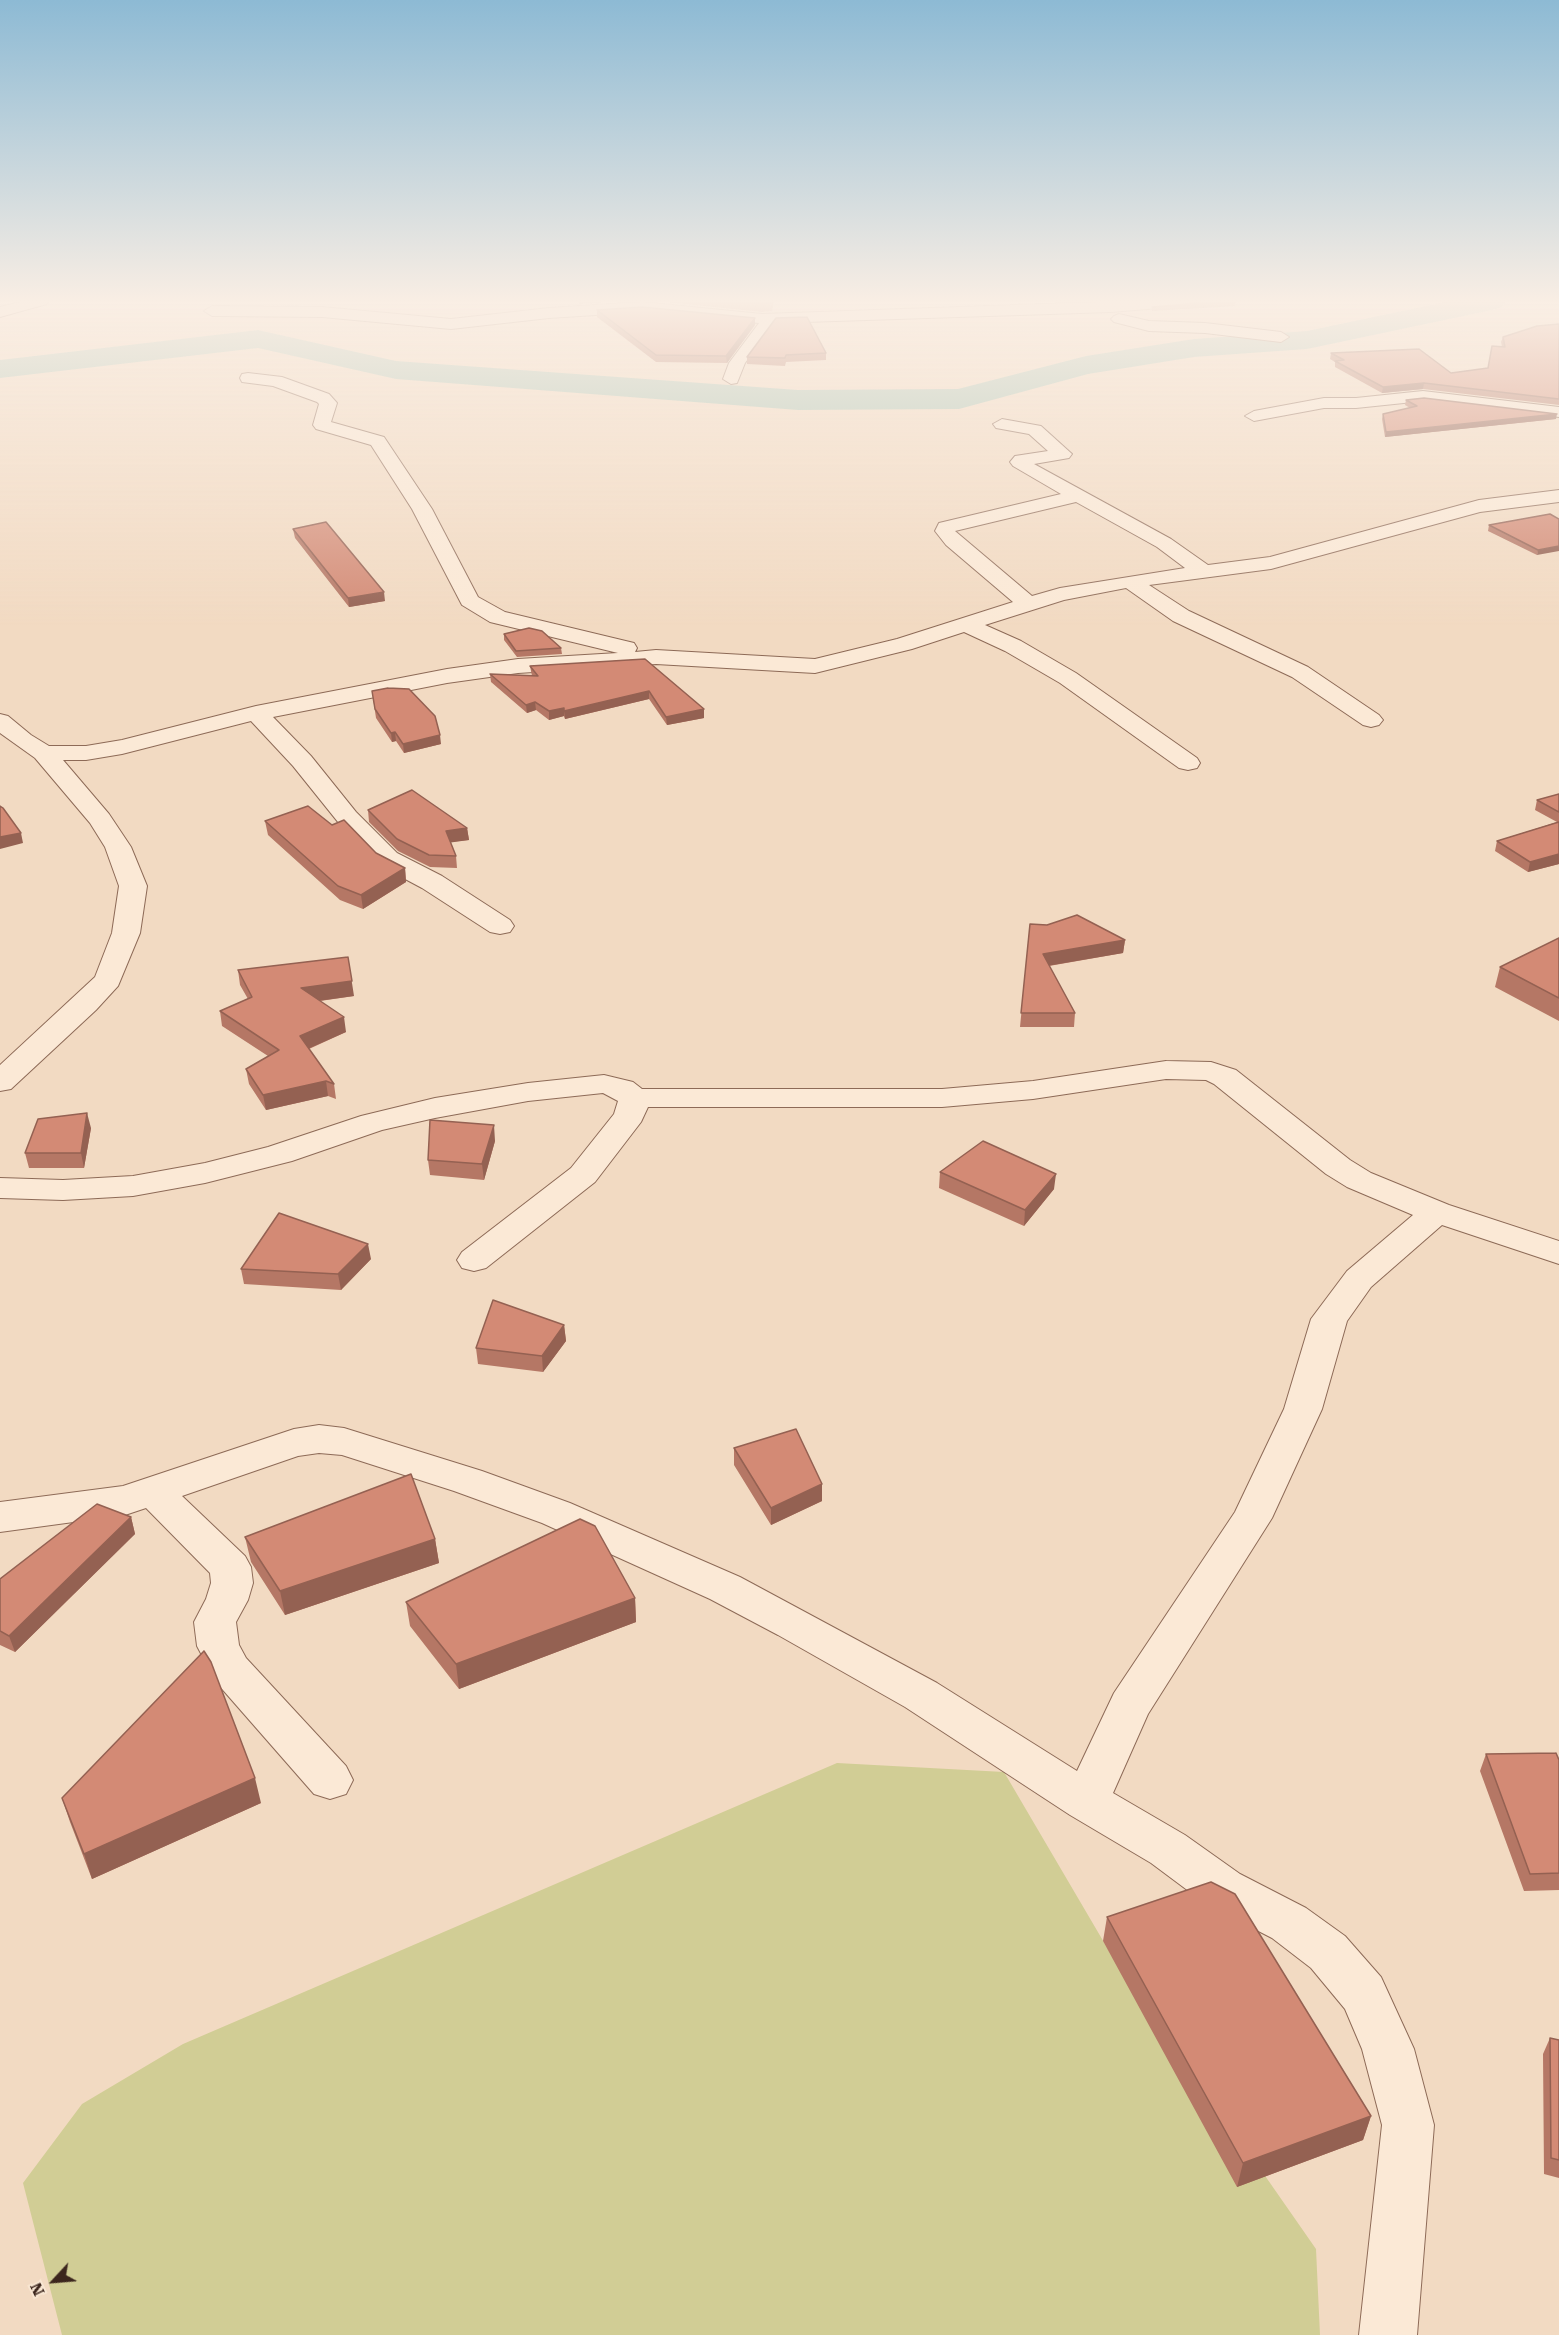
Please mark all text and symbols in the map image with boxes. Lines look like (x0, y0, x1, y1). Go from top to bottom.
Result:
north arrow (24, 2251, 84, 2311)
text: N (26, 2279, 49, 2299)

